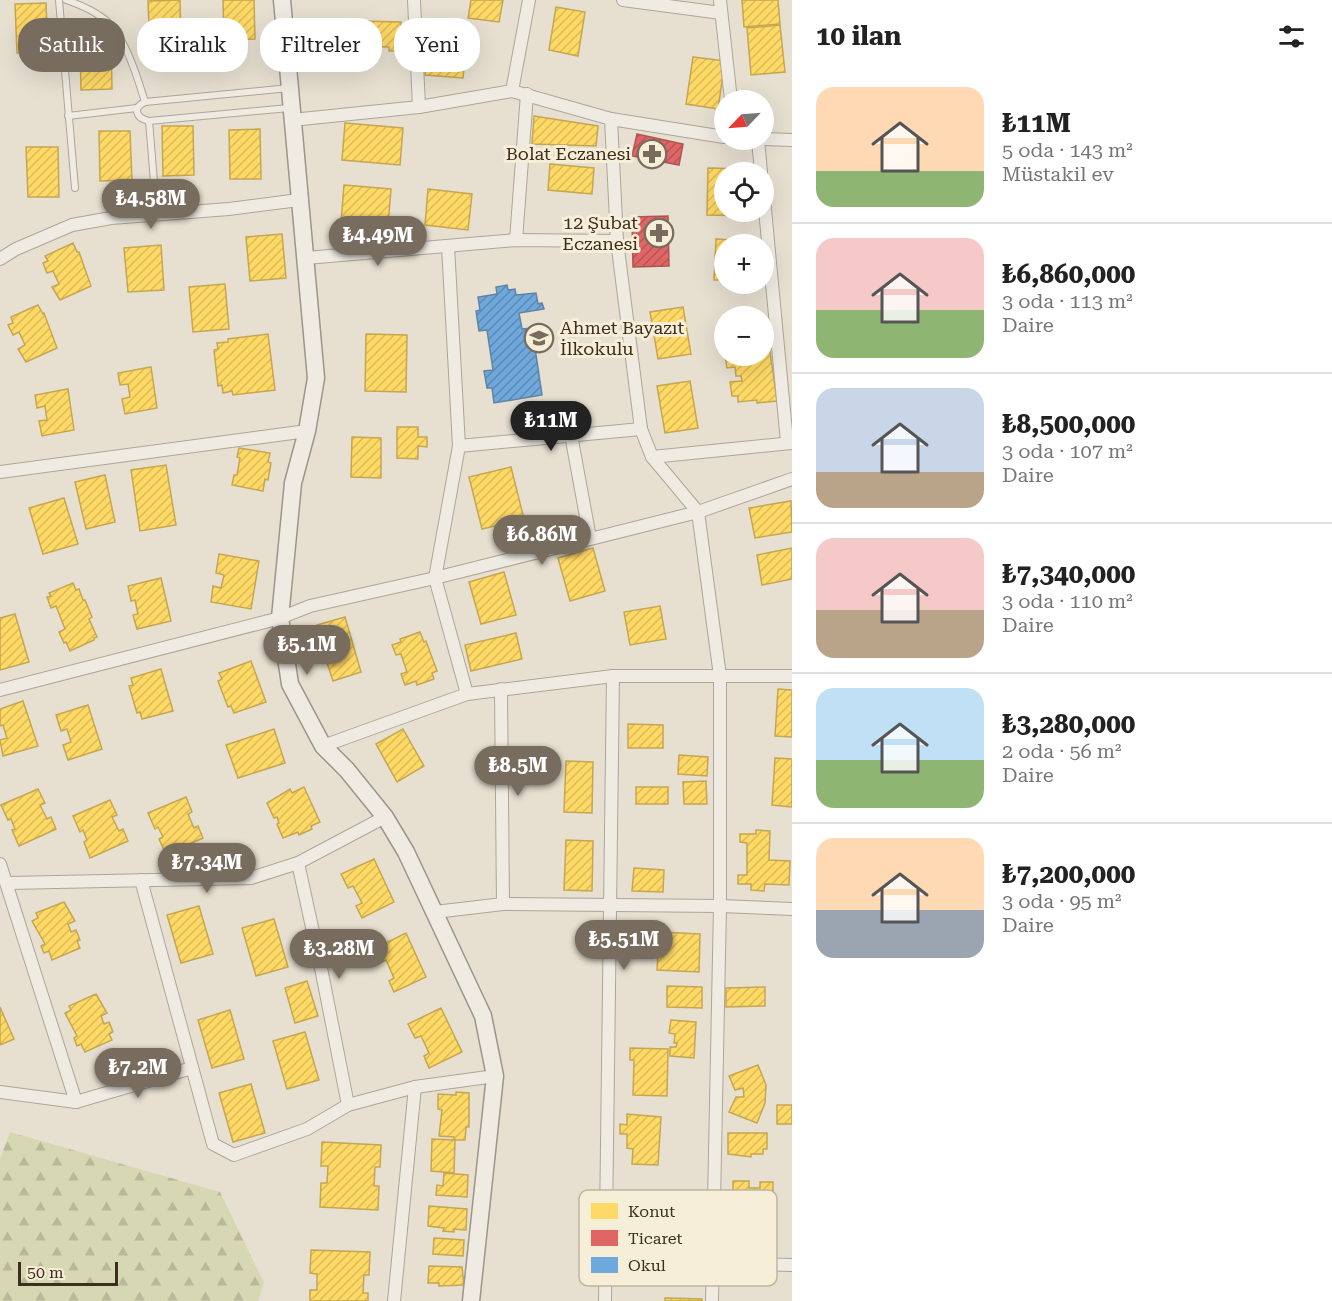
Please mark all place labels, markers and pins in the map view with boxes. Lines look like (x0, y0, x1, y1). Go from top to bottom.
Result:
pharmacy icon: Bolat Eczanesi (636, 138, 668, 170)
place label: Bolat Eczanesi (506, 143, 631, 164)
pin: ₺4.58M (102, 179, 200, 230)
place label: 12 Şubat Eczanesi (562, 212, 638, 254)
pin: ₺4.49M (329, 216, 427, 267)
pharmacy icon: 12 Şubat Eczanesi (643, 217, 675, 249)
place label: Ahmet Bayazıt İlkokulu (560, 317, 685, 359)
school or university icon: Ahmet Bayazıt İlkokulu (523, 322, 555, 354)
pin: ₺11M (515, 401, 587, 452)
pin: ₺6.86M (493, 515, 591, 566)
pin: ₺5.1M (265, 625, 349, 676)
pin: ₺8.5M (476, 746, 560, 797)
pin: ₺7.34M (158, 843, 256, 894)
pin: ₺5.51M (575, 920, 673, 971)
pin: ₺3.28M (290, 929, 388, 980)
pin: ₺7.2M (96, 1048, 180, 1099)

